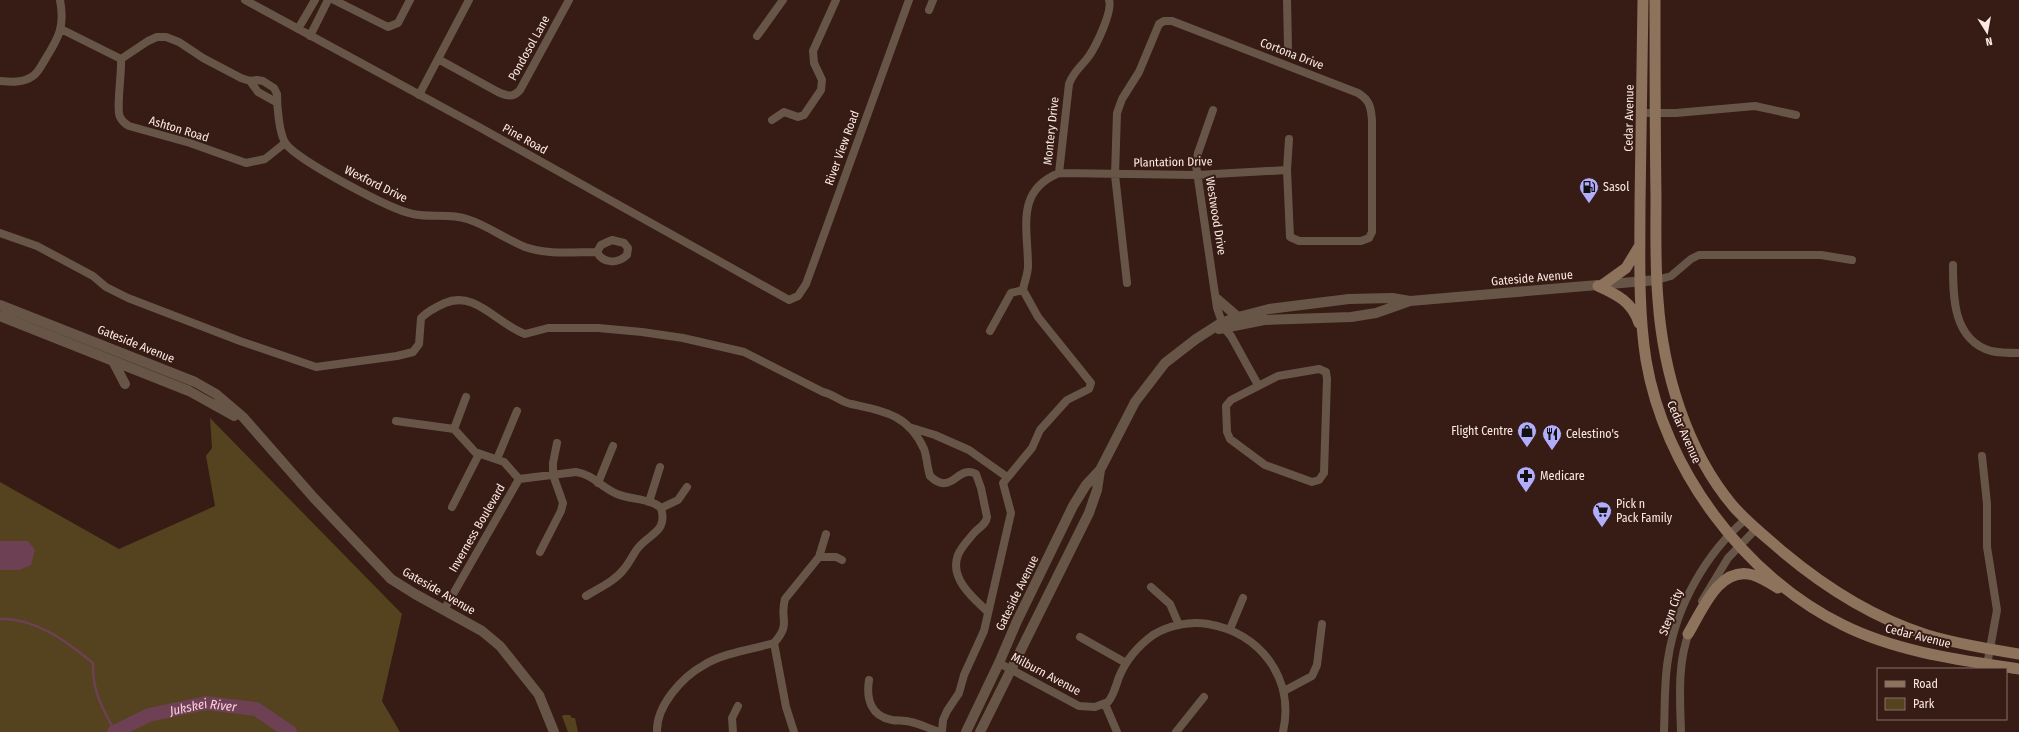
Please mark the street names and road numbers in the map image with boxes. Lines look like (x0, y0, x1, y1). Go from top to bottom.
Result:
street label: Pondosol Lane (505, 13, 553, 83)
street label: Cortona Drive (1258, 35, 1326, 73)
street label: Cedar Avenue (1621, 84, 1637, 152)
street label: Montery Drive (1040, 96, 1062, 166)
street label: River View Road (822, 109, 862, 187)
street label: Ashton Road (147, 113, 211, 145)
street label: Pine Road (500, 121, 550, 157)
street label: Plantation Drive (1133, 154, 1213, 170)
street label: Wexford Drive (342, 163, 410, 205)
street label: Westwood Drive (1203, 176, 1229, 256)
street label: Gateside Avenue (1491, 267, 1573, 289)
street label: Gateside Avenue (95, 322, 177, 366)
street label: Cedar Avenue (1664, 398, 1704, 466)
street label: Inverness Boulevard (446, 481, 508, 575)
street label: Gateside Avenue (993, 553, 1041, 633)
street label: Gateside Avenue (400, 564, 478, 618)
street label: Steyn City (1656, 586, 1686, 637)
street label: Cedar Avenue (1884, 621, 1952, 651)
street label: Milburn Avenue (1009, 650, 1083, 698)

